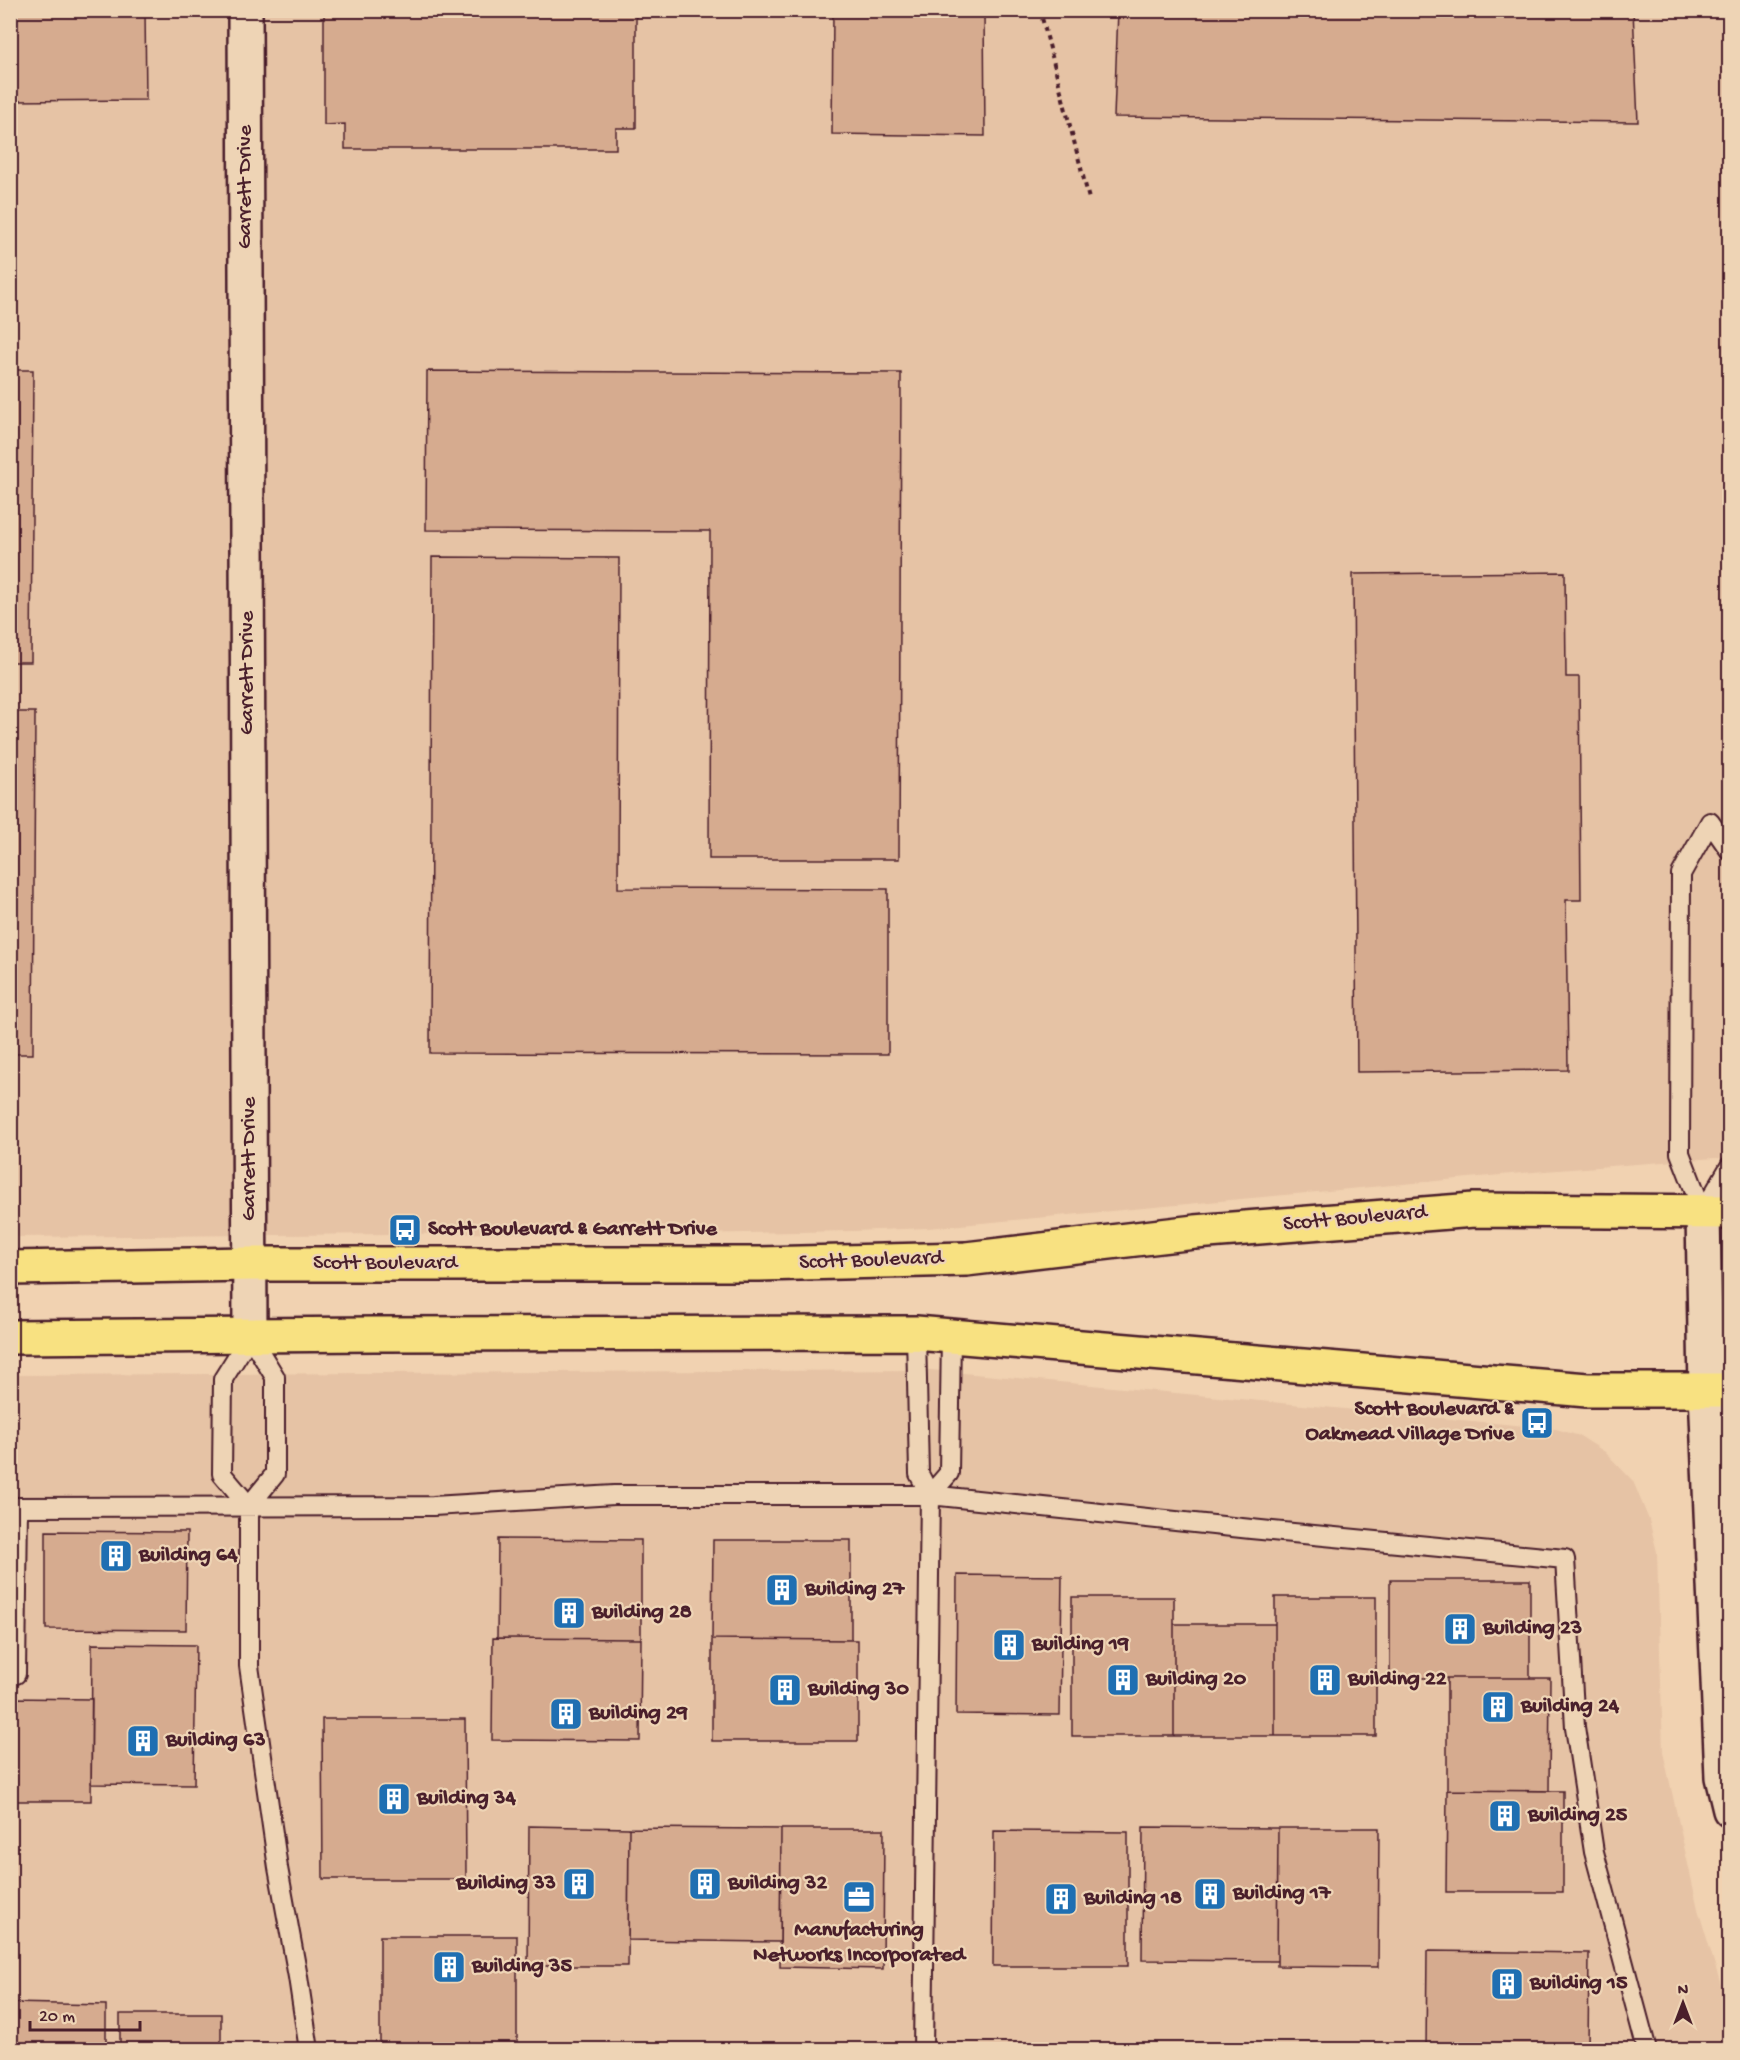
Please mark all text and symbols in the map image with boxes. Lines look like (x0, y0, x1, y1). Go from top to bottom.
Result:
street label: Garrett Drive (233, 124, 259, 249)
street label: Garrett Drive (235, 610, 261, 735)
street label: Garrett Drive (237, 1096, 263, 1221)
street label: Scott Boulevard (1282, 1200, 1430, 1238)
bus stop icon: Scott Boulevard & Garrett Drive (387, 1212, 423, 1248)
place label: Scott Boulevard & Garrett Drive (428, 1217, 717, 1243)
street label: Scott Boulevard (799, 1245, 946, 1277)
street label: Scott Boulevard (313, 1251, 459, 1277)
place label: Scott Boulevard & Oakmead Village Drive (1306, 1397, 1515, 1448)
bus stop icon: Scott Boulevard & Oakmead Village Drive (1519, 1405, 1555, 1441)
building icon: Building 64 (98, 1538, 134, 1574)
place label: Building 64 (138, 1543, 238, 1569)
building icon: Building 27 (764, 1572, 800, 1608)
place label: Building 27 (804, 1577, 906, 1603)
building icon: Building 28 (551, 1595, 587, 1631)
place label: Building 28 (591, 1600, 692, 1626)
building icon: Building 23 (1442, 1611, 1478, 1647)
place label: Building 23 (1482, 1616, 1582, 1642)
building icon: Building 19 (991, 1627, 1027, 1663)
place label: Building 19 (1031, 1632, 1129, 1658)
building icon: Building 20 (1105, 1662, 1141, 1698)
building icon: Building 22 (1307, 1662, 1343, 1698)
place label: Building 20 (1145, 1667, 1247, 1693)
place label: Building 22 (1347, 1667, 1447, 1693)
building icon: Building 30 (767, 1672, 803, 1708)
place label: Building 30 (807, 1677, 909, 1703)
building icon: Building 24 (1480, 1689, 1516, 1725)
place label: Building 24 (1520, 1694, 1620, 1720)
building icon: Building 29 (548, 1696, 584, 1732)
place label: Building 29 (588, 1701, 688, 1727)
building icon: Building 63 (125, 1723, 161, 1759)
place label: Building 63 (165, 1728, 266, 1754)
building icon: Building 34 (376, 1781, 412, 1817)
place label: Building 34 (416, 1786, 516, 1812)
building icon: Building 25 (1487, 1798, 1523, 1834)
place label: Building 25 (1527, 1803, 1628, 1829)
building icon: Building 33 (561, 1866, 597, 1902)
building icon: Building 32 (687, 1866, 723, 1902)
place label: Building 33 (455, 1871, 556, 1897)
place label: Building 32 (727, 1871, 827, 1897)
building icon: Building 17 (1192, 1876, 1228, 1912)
office icon: Manufacturing Networks Incorporated (841, 1879, 877, 1915)
building icon: Building 18 (1043, 1881, 1079, 1917)
place label: Building 17 (1232, 1881, 1332, 1907)
place label: Building 18 (1083, 1886, 1182, 1912)
place label: Manufacturing Networks Incorporated (753, 1918, 967, 1969)
building icon: Building 35 (431, 1949, 467, 1985)
place label: Building 35 (471, 1954, 572, 1980)
building icon: Building 15 (1489, 1966, 1525, 2002)
place label: Building 15 (1529, 1971, 1628, 1997)
north arrow (1653, 1973, 1713, 2033)
text: N (1678, 1982, 1689, 2001)
scale bar (30, 1994, 140, 2032)
text: 20 m (39, 2007, 75, 2028)

